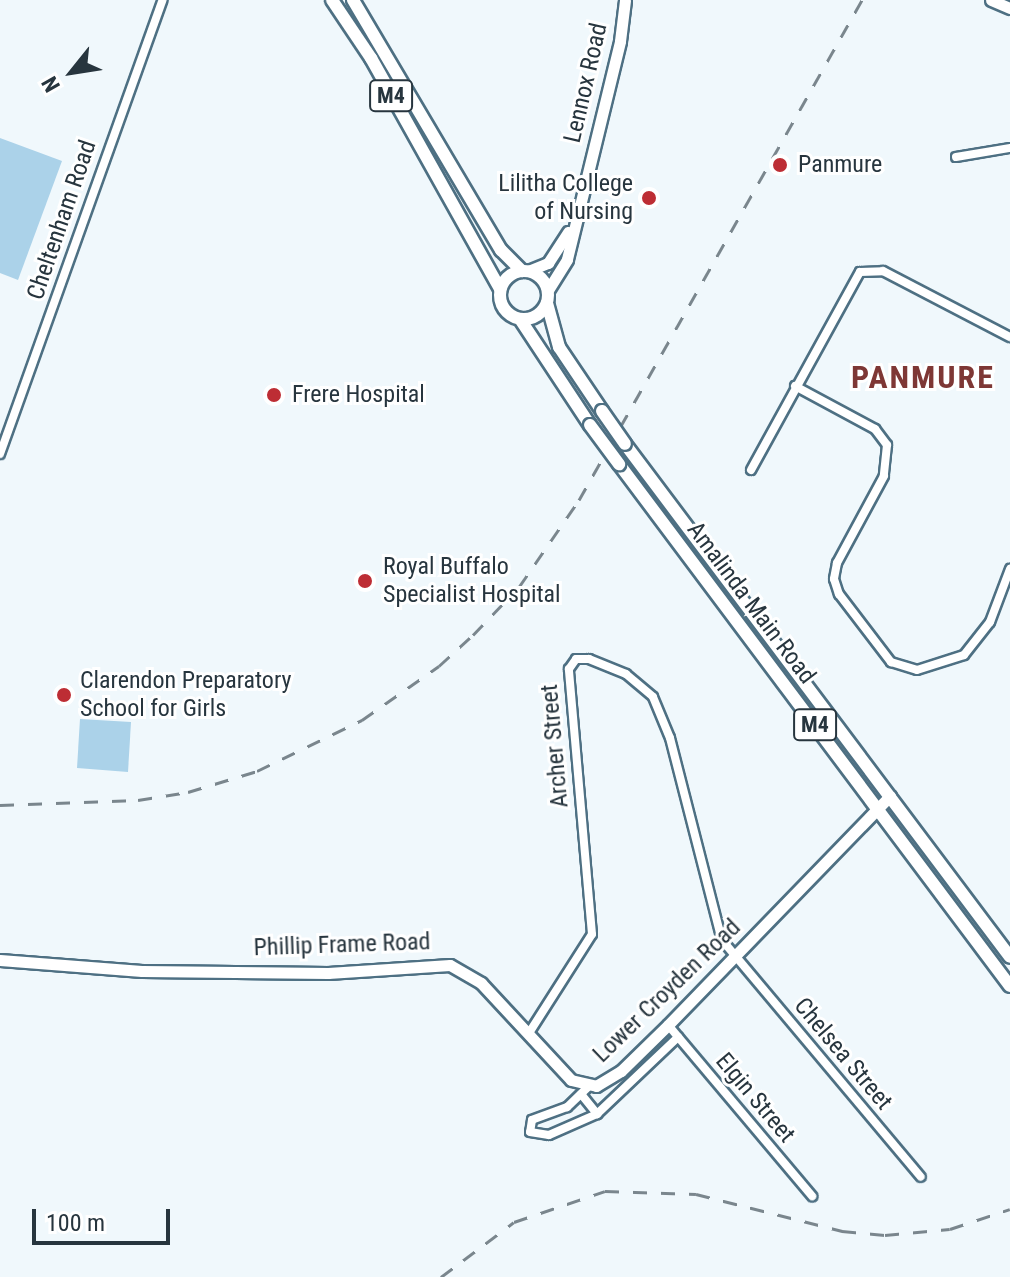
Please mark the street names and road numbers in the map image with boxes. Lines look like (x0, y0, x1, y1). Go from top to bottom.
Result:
street label: Lennox Road (558, 20, 614, 146)
road number: M4 (369, 78, 413, 114)
street label: Cheltenham Road (21, 136, 103, 304)
street label: Amalinda Main Road (681, 516, 821, 690)
street label: Archer Street (535, 683, 575, 809)
road number: M4 (793, 707, 837, 743)
street label: Lower Croyden Road (587, 913, 747, 1069)
street label: Phillip Frame Road (253, 928, 431, 962)
street label: Chelsea Street (788, 992, 898, 1116)
street label: Elgin Street (709, 1047, 801, 1149)

